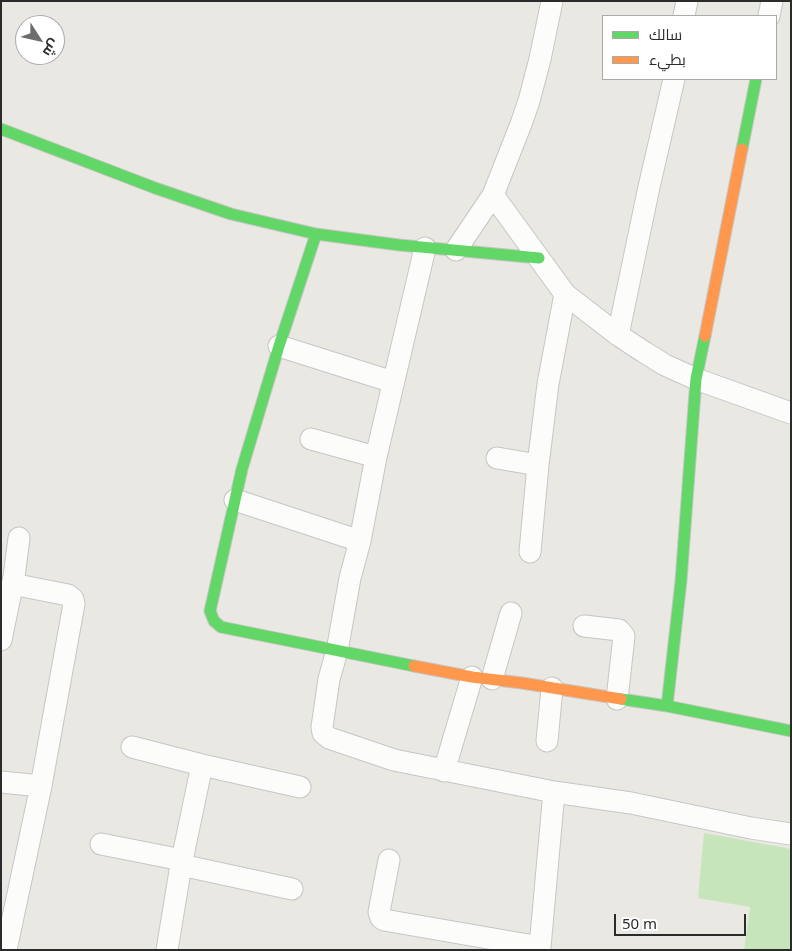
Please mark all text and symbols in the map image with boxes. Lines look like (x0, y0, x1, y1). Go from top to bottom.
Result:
north arrow (15, 15, 65, 65)
legend (602, 15, 777, 80)
text: سالك (649, 24, 682, 44)
text: ش (39, 36, 65, 61)
text: بطيء (649, 49, 686, 69)
scale bar (617, 904, 750, 936)
text: 50 m (622, 913, 657, 933)

